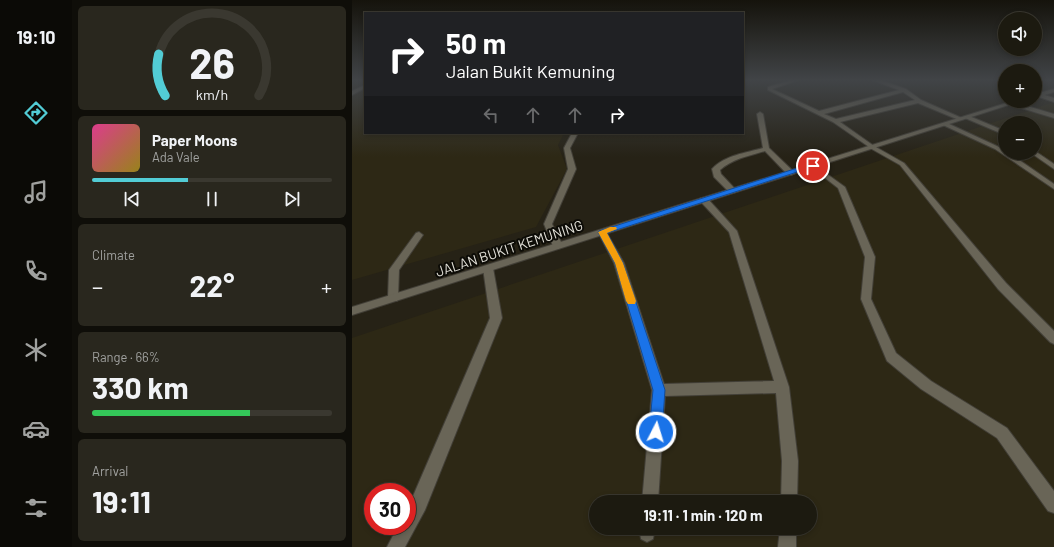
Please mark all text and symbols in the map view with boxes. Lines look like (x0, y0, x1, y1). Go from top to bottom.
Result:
map controls (998, 12, 1042, 160)
button: sound (998, 12, 1042, 56)
text: 19:10 (16, 26, 56, 48)
text: 50 m (446, 26, 506, 60)
icon: right (380, 28, 432, 80)
text: 26 (189, 37, 235, 87)
text: Jalan Bukit Kemuning (446, 60, 615, 82)
button: + (998, 64, 1042, 108)
text: km/h (196, 86, 228, 103)
icon: directions (22, 99, 50, 127)
icon: left (480, 104, 502, 126)
icon: ahead (522, 104, 544, 126)
icon: ahead (564, 104, 586, 126)
icon: right (606, 104, 628, 126)
button: − (998, 116, 1042, 160)
text: Paper Moons (152, 131, 237, 149)
text: Ada Vale (152, 149, 200, 165)
pin (796, 149, 830, 183)
icon: arrive (802, 155, 824, 177)
icon: music (22, 178, 50, 206)
icon: previous (121, 188, 143, 210)
icon: pause (201, 188, 223, 210)
icon: next (281, 188, 303, 210)
street label: JALAN BUKIT KEMUNING (433, 216, 585, 280)
text: Climate (92, 247, 135, 263)
icon: phone (22, 257, 50, 285)
text: 22° (190, 267, 234, 303)
text: − (92, 273, 103, 299)
text: + (321, 273, 332, 299)
icon: climate (22, 336, 50, 364)
text: Range · 66% (92, 349, 160, 365)
text: 330 km (92, 369, 189, 405)
position arrow (635, 411, 677, 453)
icon: car (22, 415, 50, 443)
text: Arrival (92, 463, 128, 479)
text: 19:11 (92, 483, 151, 519)
speed limit sign: 30 (364, 483, 416, 535)
icon: filters (22, 494, 50, 522)
text: 19:11 · 1 min · 120 m (643, 506, 763, 524)

